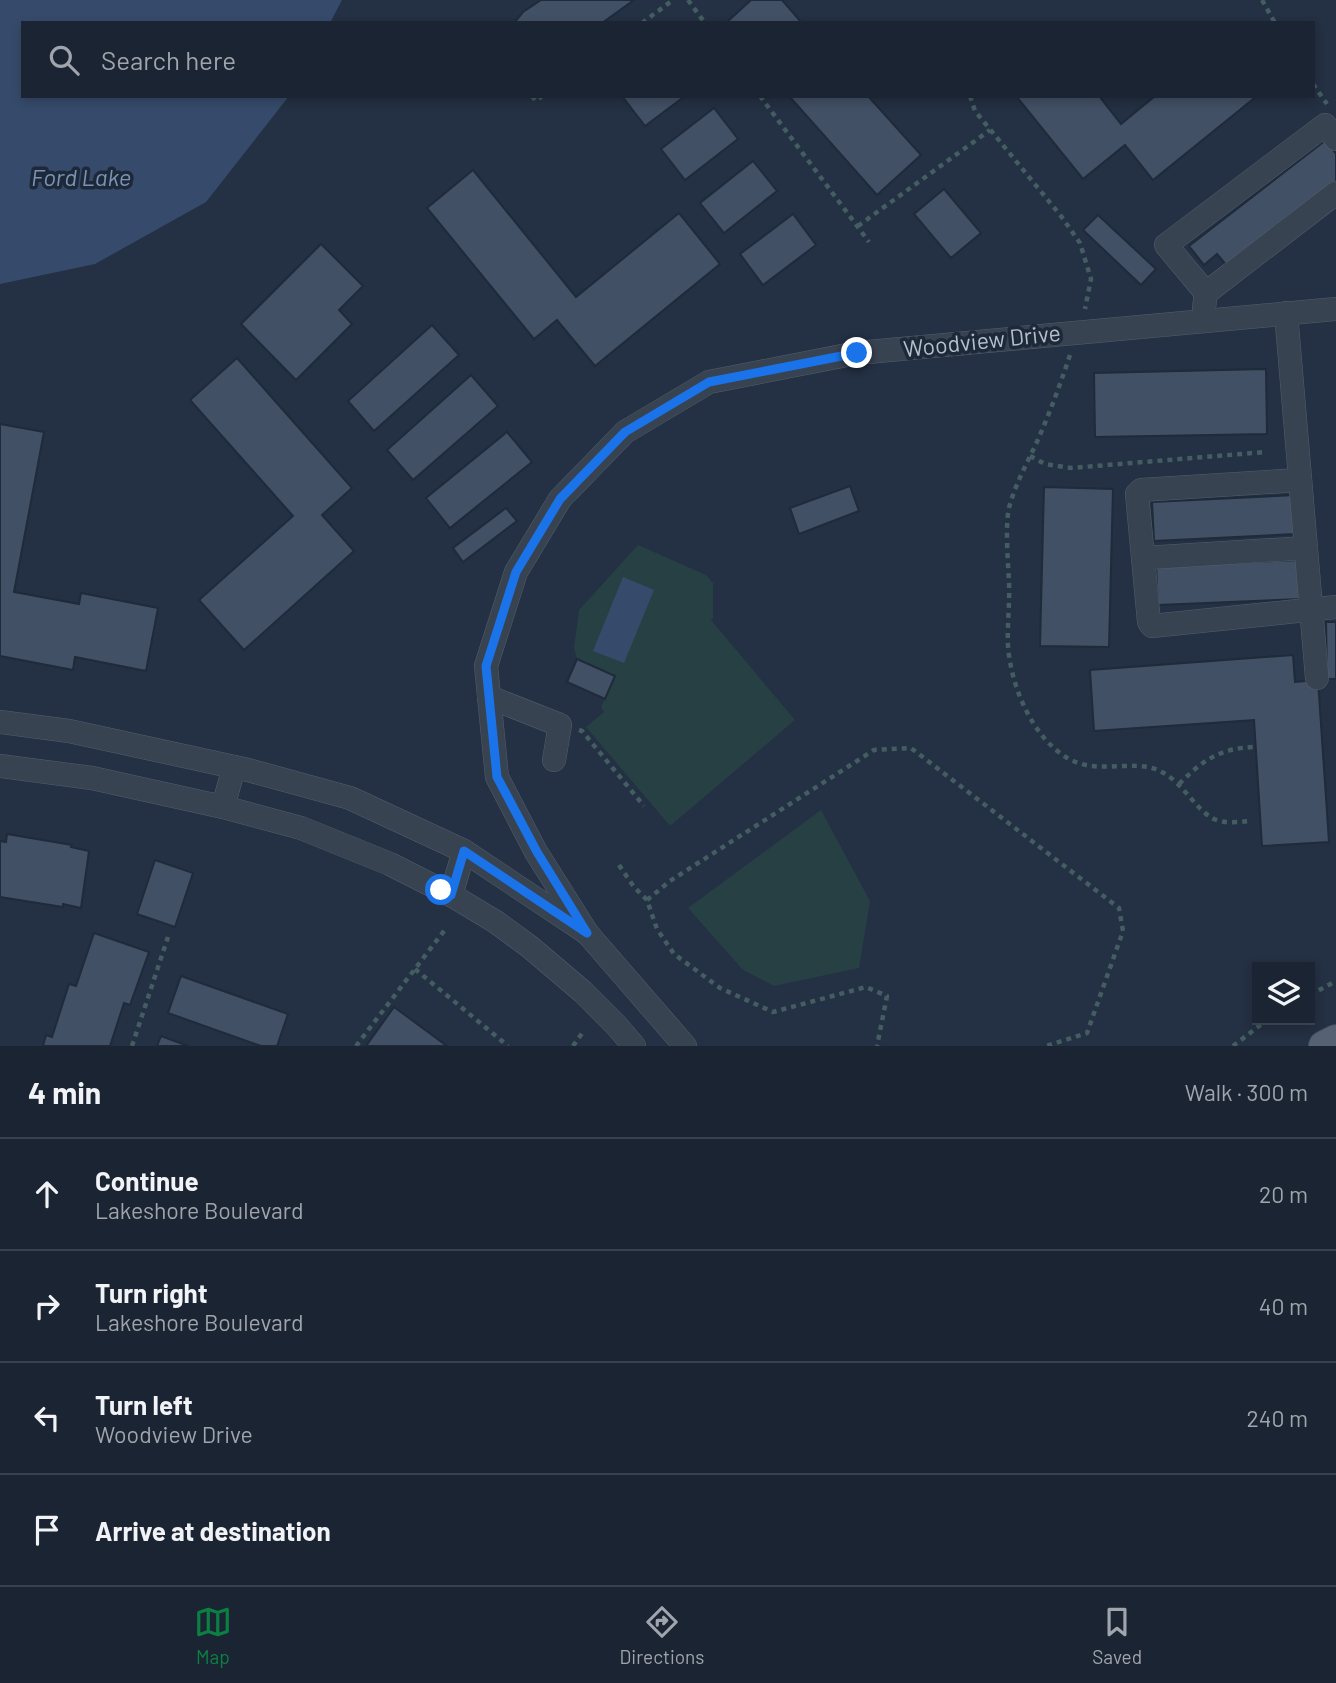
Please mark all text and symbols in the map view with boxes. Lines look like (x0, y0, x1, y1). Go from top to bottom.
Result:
search box (21, 21, 1315, 98)
icon: search (45, 41, 83, 79)
text: Search here (101, 44, 236, 75)
water label: Ford Lake (31, 162, 131, 191)
street label: Woodview Drive (902, 318, 1062, 362)
route end (841, 337, 872, 368)
route start (425, 874, 456, 905)
map controls (1252, 962, 1315, 1025)
button: layers (1252, 962, 1315, 1025)
text: 4 min (28, 1074, 101, 1110)
text: Walk · 300 m (1185, 1078, 1308, 1106)
text: Continue (95, 1165, 199, 1196)
icon: ahead (28, 1175, 66, 1213)
text: 20 m (1259, 1180, 1308, 1208)
text: Lakeshore Boulevard (95, 1196, 304, 1224)
text: Turn right (95, 1277, 208, 1308)
icon: right (28, 1287, 66, 1325)
text: 40 m (1259, 1292, 1308, 1320)
text: Lakeshore Boulevard (95, 1308, 304, 1336)
text: Turn left (95, 1389, 193, 1420)
icon: left (28, 1399, 66, 1437)
text: 240 m (1246, 1404, 1308, 1432)
text: Woodview Drive (95, 1420, 253, 1448)
icon: arrive (28, 1511, 66, 1549)
text: Arrive at destination (95, 1515, 331, 1546)
tab: Map (194, 1603, 232, 1668)
tab: Directions (620, 1603, 705, 1668)
tab: Saved (1092, 1603, 1142, 1668)

